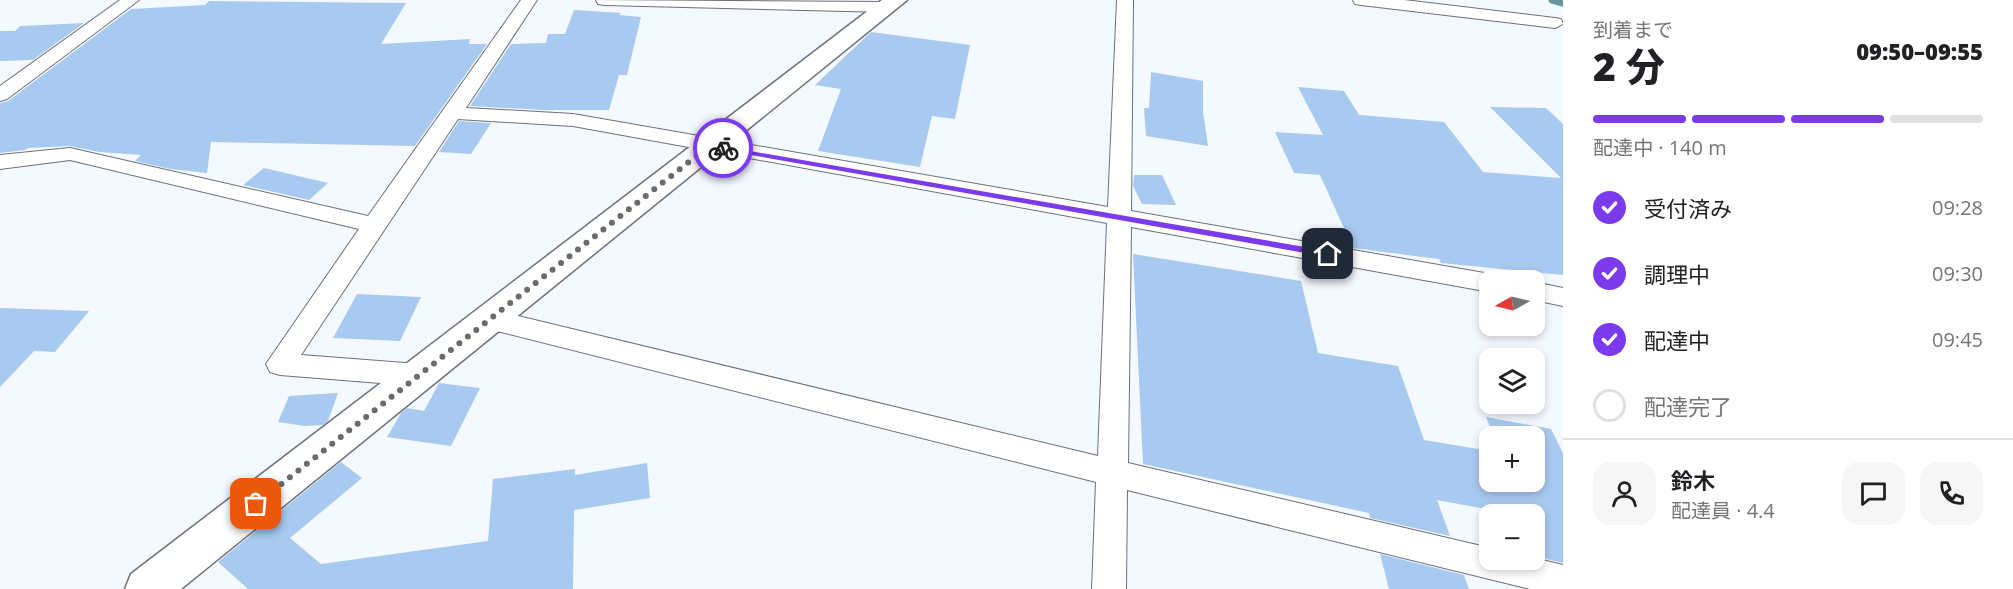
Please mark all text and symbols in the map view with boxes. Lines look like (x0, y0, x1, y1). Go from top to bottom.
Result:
text: 到着まで (1593, 16, 1673, 43)
text: 09:50–09:55 (1856, 36, 1983, 66)
text: 2 分 (1593, 39, 1665, 92)
courier (693, 118, 753, 178)
icon: bike (707, 132, 740, 165)
text: 配達中 · 140 m (1593, 134, 1727, 161)
icon: check (1593, 191, 1626, 224)
text: 受付済み (1644, 193, 1732, 223)
text: 09:28 (1932, 194, 1983, 221)
pin (1302, 228, 1353, 279)
icon: home (1311, 237, 1344, 270)
icon: check (1593, 257, 1626, 290)
text: 調理中 (1644, 259, 1710, 289)
text: 09:30 (1932, 260, 1983, 287)
north arrow (1479, 270, 1545, 336)
map controls (1479, 270, 1545, 570)
icon: check (1593, 323, 1626, 356)
text: 配達中 (1644, 325, 1710, 355)
text: 09:45 (1932, 326, 1983, 353)
button: layers (1479, 348, 1545, 414)
text: 配達完了 (1644, 391, 1732, 421)
button: + (1479, 426, 1545, 492)
button: person (1593, 462, 1656, 525)
button: chat (1842, 462, 1905, 525)
button: phone (1920, 462, 1983, 525)
text: 鈴木 (1671, 465, 1715, 495)
pin (230, 478, 281, 529)
icon: bag (239, 487, 272, 520)
text: 配達員 · 4.4 (1671, 497, 1775, 524)
button: − (1479, 504, 1545, 570)

